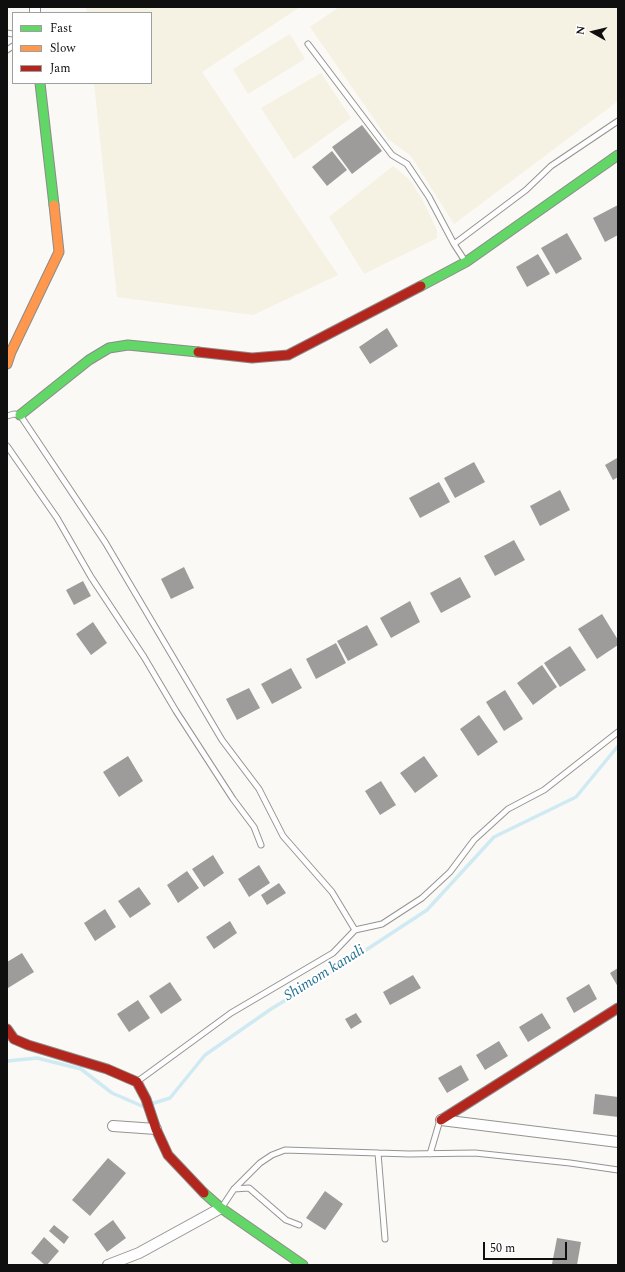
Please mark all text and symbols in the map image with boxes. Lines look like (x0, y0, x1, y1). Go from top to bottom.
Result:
legend (12, 12, 152, 84)
north arrow (573, 12, 613, 52)
text: Fast (50, 19, 72, 38)
text: N (572, 25, 590, 36)
text: Slow (50, 39, 75, 58)
text: Jam (50, 59, 71, 78)
water label: Shimom kanali (281, 942, 369, 1006)
scale bar (485, 1234, 569, 1260)
text: 50 m (490, 1239, 515, 1258)

